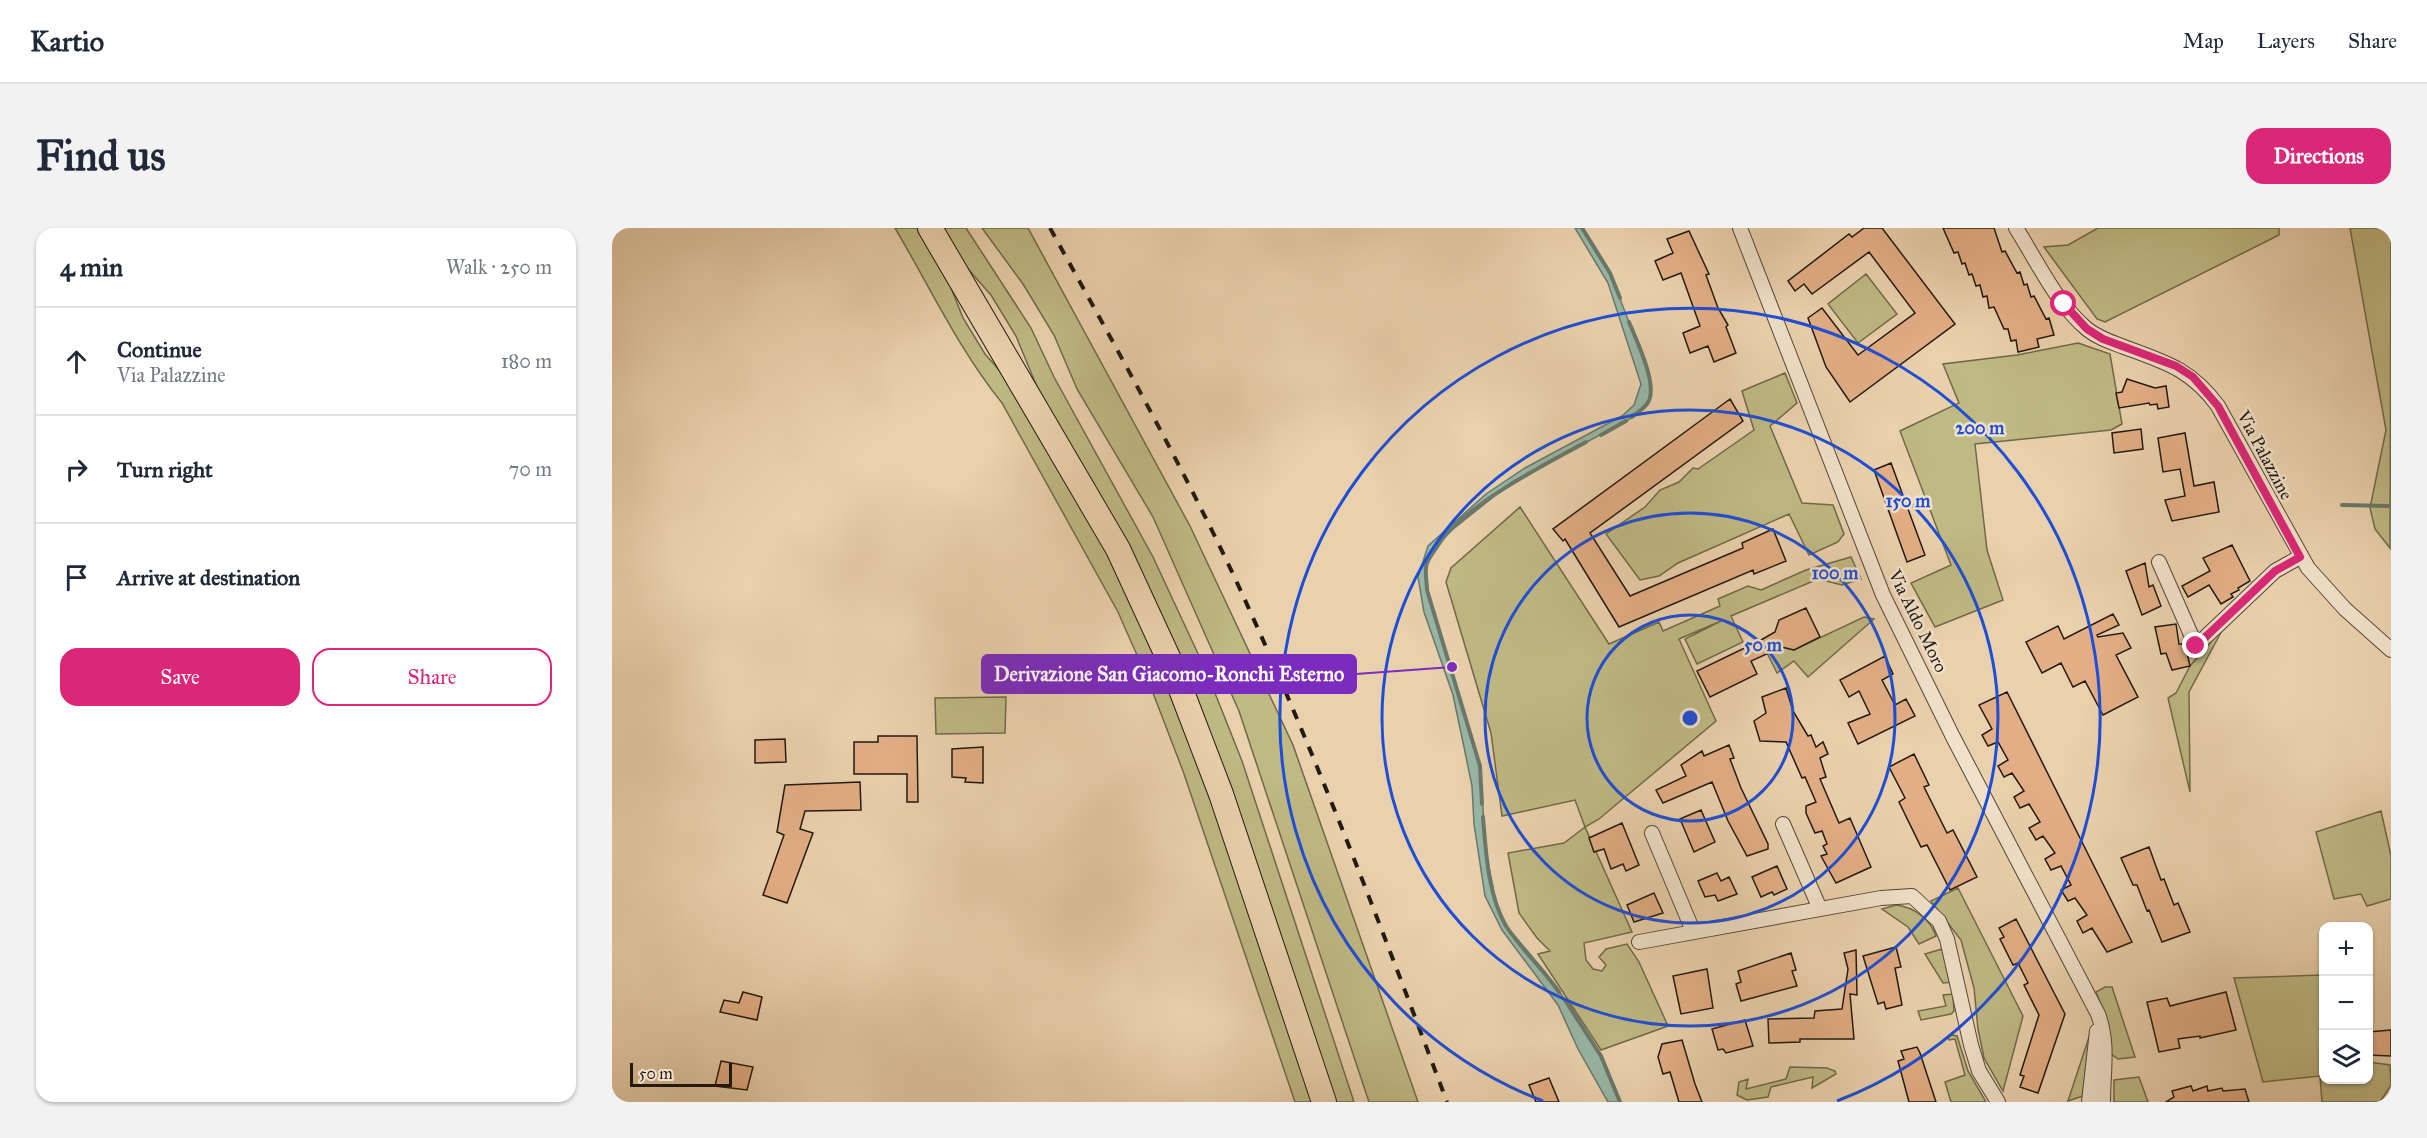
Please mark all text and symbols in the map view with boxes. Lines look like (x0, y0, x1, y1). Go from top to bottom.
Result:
text: Kartio (30, 24, 104, 59)
text: Map (2183, 28, 2224, 54)
text: Layers (2257, 28, 2315, 54)
text: Share (2348, 28, 2397, 54)
button: Directions (2246, 128, 2391, 184)
text: Find us (36, 130, 166, 182)
text: 4 min (60, 251, 123, 283)
text: Walk · 250 m (446, 255, 552, 279)
route start (2050, 290, 2076, 316)
text: Continue (117, 336, 202, 363)
icon: ahead (60, 345, 93, 378)
text: 180 m (501, 349, 552, 373)
text: Via Palazzine (117, 363, 226, 387)
street label: Via Palazzine (2232, 406, 2298, 503)
text: 200 m (1956, 417, 2005, 439)
icon: right (60, 453, 93, 486)
text: Turn right (117, 456, 213, 483)
text: 70 m (509, 457, 552, 481)
text: 150 m (1886, 490, 1931, 512)
icon: arrive (60, 561, 93, 594)
text: 100 m (1812, 562, 1859, 584)
text: Arrive at destination (117, 564, 300, 591)
street label: Via Aldo Moro (1883, 565, 1952, 676)
route end (2182, 632, 2208, 658)
text: 50 m (1744, 634, 1783, 656)
button: Save (60, 648, 300, 706)
button: Share (312, 648, 552, 706)
callout: Derivazione San Giacomo-Ronchi Esterno (982, 655, 1356, 693)
text: Derivazione San Giacomo-Ronchi Esterno (994, 662, 1344, 686)
centre of rings (1680, 708, 1700, 728)
map controls (2319, 922, 2373, 1084)
button: + (2319, 922, 2373, 976)
button: − (2319, 976, 2373, 1030)
button: layers (2319, 1030, 2373, 1084)
scale bar (630, 1060, 732, 1088)
text: 50 m (639, 1064, 673, 1083)

